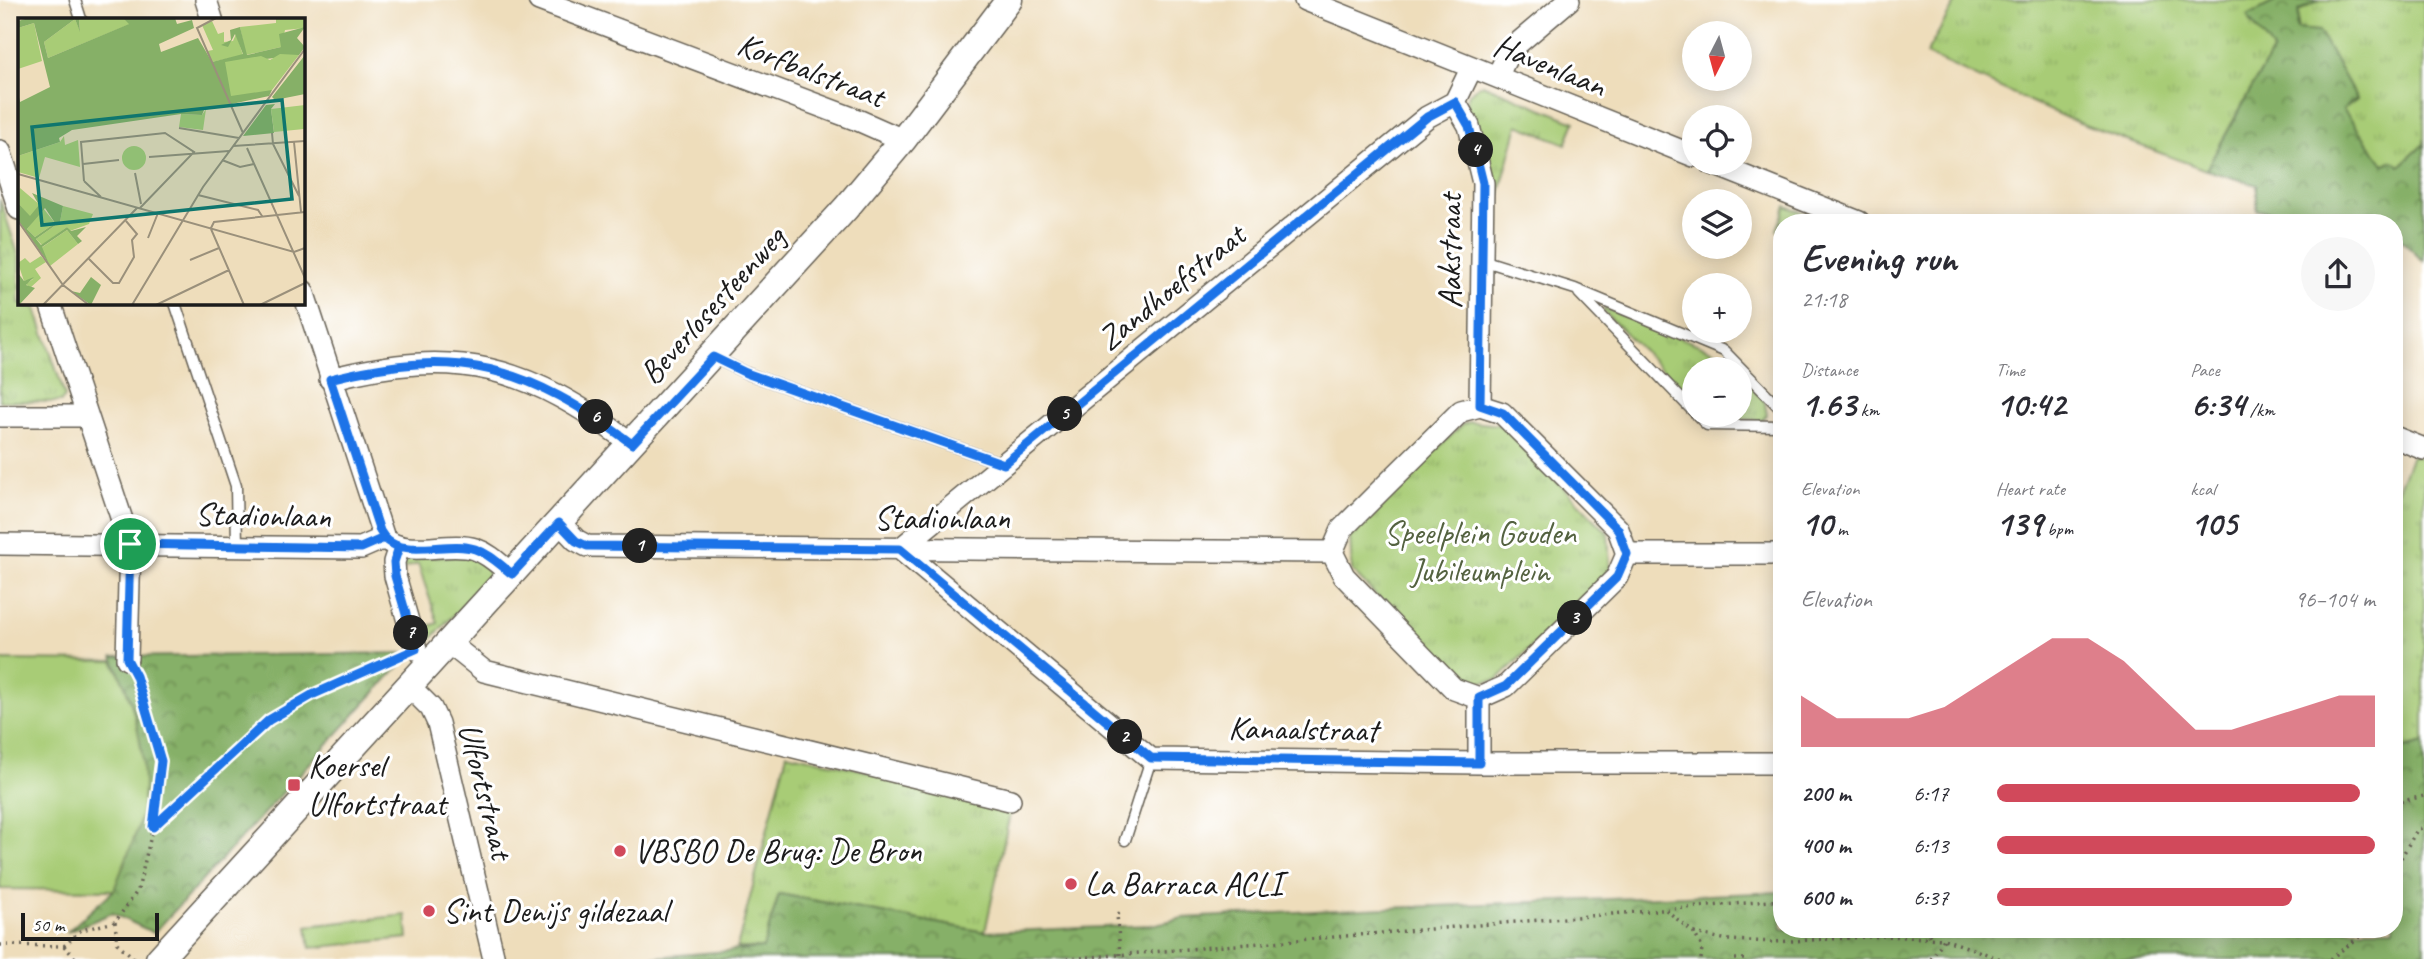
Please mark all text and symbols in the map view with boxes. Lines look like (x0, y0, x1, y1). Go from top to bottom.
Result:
inset map (18, 18, 304, 304)
north arrow (1682, 21, 1752, 91)
map controls (1682, 21, 1752, 427)
street label: Korfbalstraat (732, 23, 893, 118)
street label: Havenlaan (1488, 24, 1613, 107)
button: locate (1682, 105, 1752, 175)
pin: 4 (1458, 132, 1494, 168)
text: 4 (1471, 137, 1480, 161)
button: layers (1682, 189, 1752, 259)
street label: Aakstraat (1429, 191, 1471, 308)
street label: Zandhoefstraat (1089, 213, 1256, 359)
street label: Beverlosesteenweg (630, 215, 796, 393)
text: Evening run (1801, 235, 1957, 282)
button: share (2301, 237, 2375, 311)
button: + (1682, 273, 1752, 343)
text: 21:18 (1801, 285, 1847, 314)
button: − (1682, 357, 1752, 427)
text: Distance (1801, 358, 1858, 382)
text: Time (1996, 358, 2025, 382)
text: Pace (2190, 358, 2220, 382)
text: 1.63 (1801, 382, 1856, 427)
text: 10:42 (1996, 382, 2066, 427)
text: 6:34 (2190, 382, 2245, 427)
pin: 5 (1048, 396, 1082, 432)
text: km (1856, 398, 1879, 422)
text: /km (2245, 398, 2275, 422)
pin: 6 (578, 400, 614, 434)
text: 5 (1060, 401, 1069, 425)
text: 6 (591, 404, 600, 428)
text: Elevation (1801, 477, 1859, 501)
text: Heart rate (1996, 477, 2065, 501)
text: kcal (2190, 477, 2215, 501)
street label: Stadionlaan (195, 493, 331, 537)
street label: Stadionlaan (874, 497, 1010, 539)
text: 10 (1801, 501, 1833, 546)
text: 139 (1996, 501, 2043, 546)
text: 105 (2190, 501, 2237, 546)
park label: Speelplein Gouden Jubileumplein (1384, 512, 1577, 592)
pin (100, 514, 160, 574)
text: m (1833, 517, 1848, 541)
text: bpm (2043, 517, 2073, 541)
icon: arrive (111, 525, 149, 563)
pin: 1 (622, 528, 658, 564)
text: 1 (635, 533, 644, 557)
text: Elevation (1801, 585, 1872, 614)
text: 96–104 m (2295, 585, 2375, 614)
pin: 3 (1558, 600, 1592, 636)
text: 3 (1570, 605, 1579, 629)
pin: 7 (394, 616, 428, 650)
text: 7 (406, 620, 415, 644)
street label: Kanaalstraat (1228, 707, 1382, 751)
street label: Ulfortstraat (449, 719, 524, 866)
pin: 2 (1108, 720, 1142, 754)
text: 2 (1120, 724, 1129, 748)
place label: Koersel Ulfortstraat (308, 745, 449, 825)
marker: Koersel Ulfortstraat (286, 777, 302, 793)
text: 200 m (1801, 779, 1851, 808)
text: 6:17 (1913, 779, 1949, 808)
place label: VBSBO De Brug: De Bron (634, 830, 922, 872)
text: 400 m (1801, 831, 1851, 860)
text: 6:13 (1913, 831, 1949, 860)
marker: VBSBO De Brug: De Bron (612, 843, 628, 859)
place label: La Barraca ACLI (1085, 863, 1289, 905)
marker: La Barraca ACLI (1063, 876, 1079, 892)
text: 600 m (1801, 883, 1851, 912)
text: 6:37 (1913, 883, 1949, 912)
place label: Sint Denijs gildezaal (443, 890, 673, 932)
marker: Sint Denijs gildezaal (421, 903, 437, 919)
scale bar (21, 910, 159, 942)
text: 50 m (32, 913, 64, 937)

